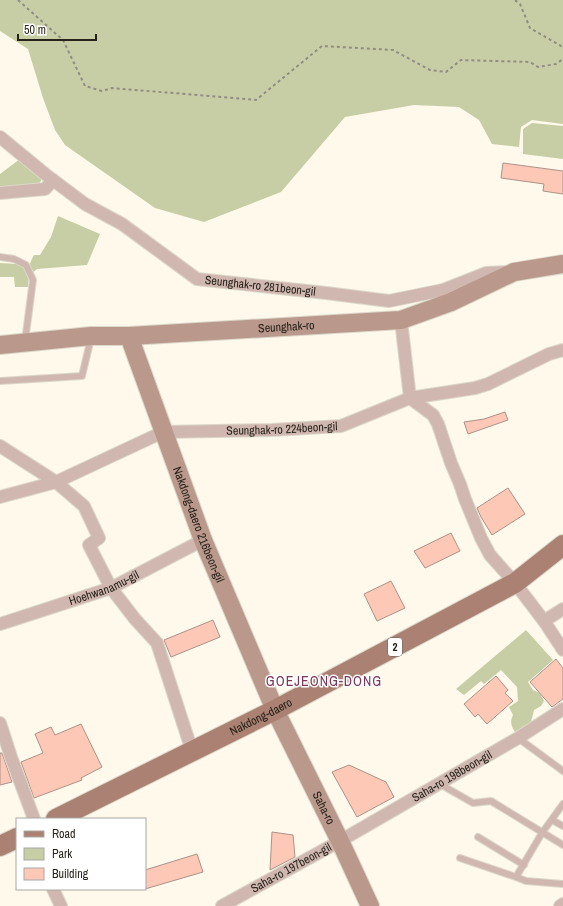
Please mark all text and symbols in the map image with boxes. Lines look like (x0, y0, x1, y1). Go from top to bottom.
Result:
scale bar (18, 16, 96, 42)
text: 50 m (24, 22, 46, 38)
street label: Seunghak-ro 281beon-gil (204, 272, 316, 300)
street label: Seunghak-ro (258, 317, 315, 336)
street label: Seunghak-ro 224beon-gil (226, 418, 338, 439)
street label: Nakdong-daero 216beon-gil (169, 465, 228, 585)
street label: Hoehwanamu-gil (67, 567, 142, 609)
road number: 2 (388, 638, 402, 656)
district label: GOEJEONG-DONG (266, 672, 382, 690)
street label: Nakdong-daero (227, 694, 295, 739)
street label: Saha-ro 198beon-gil (409, 747, 495, 806)
street label: Saha-ro (309, 789, 339, 827)
legend (16, 818, 146, 890)
text: Road (52, 826, 76, 842)
street label: Saha-ro 197beon-gil (248, 839, 334, 897)
text: Park (52, 846, 72, 862)
text: Building (52, 866, 89, 882)

